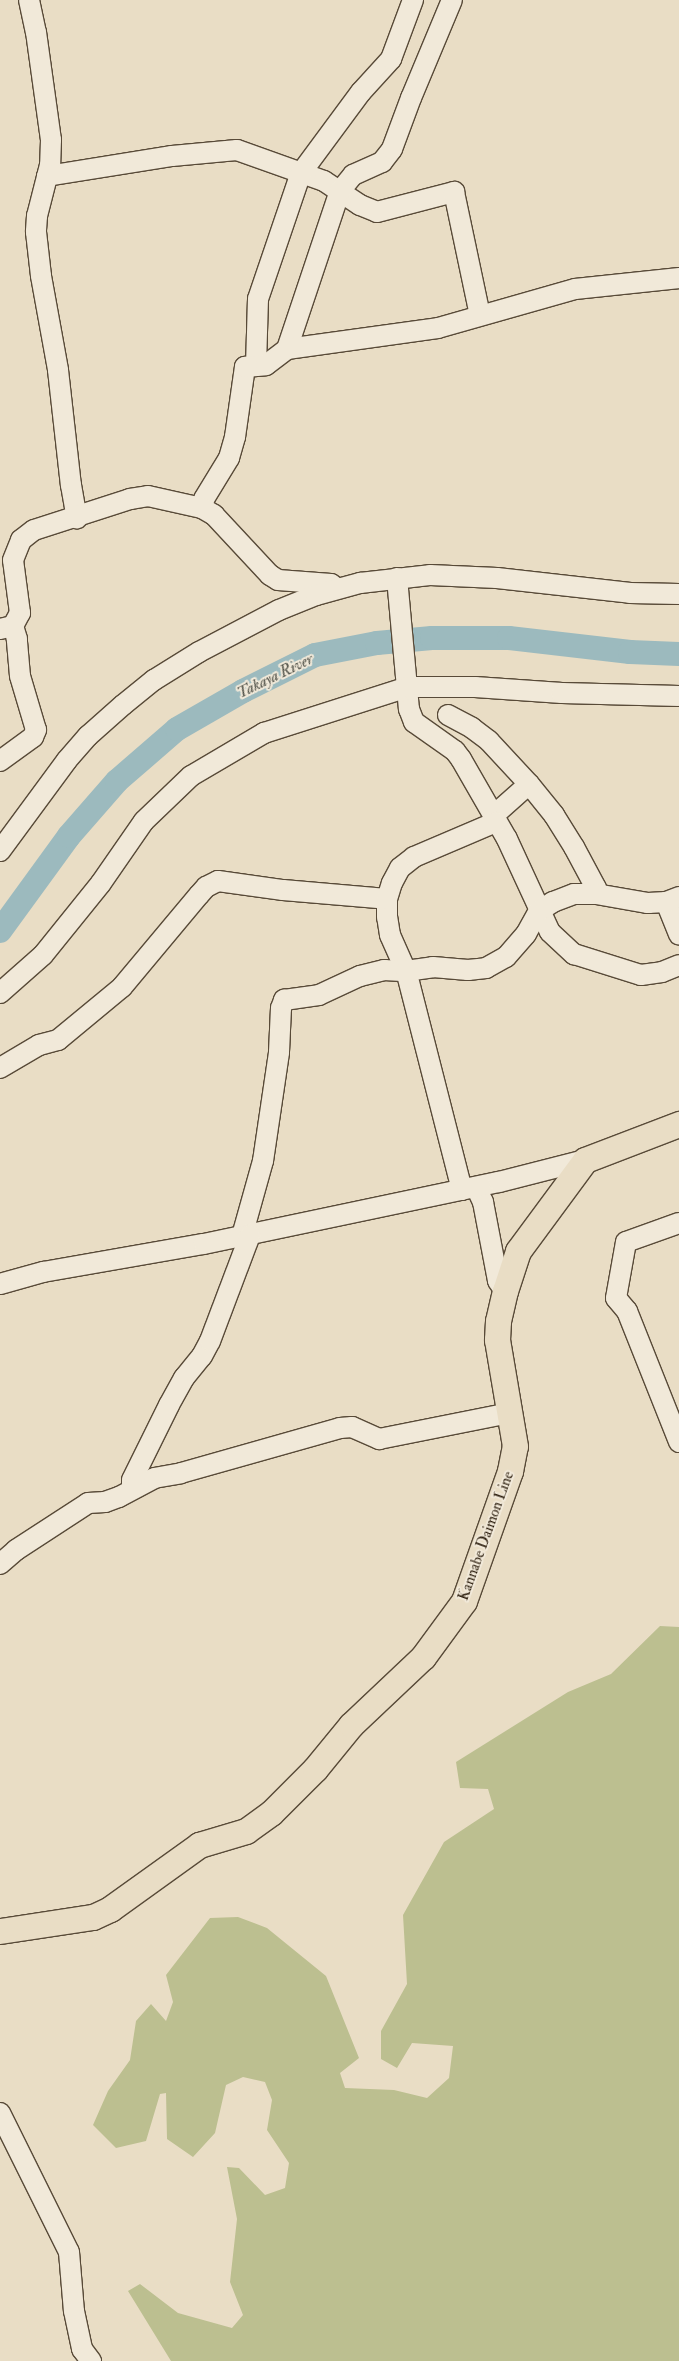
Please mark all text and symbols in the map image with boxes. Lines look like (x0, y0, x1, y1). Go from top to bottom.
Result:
water label: Takaya River (234, 649, 316, 703)
street label: Kannabe Daimon Line (454, 1469, 518, 1603)

